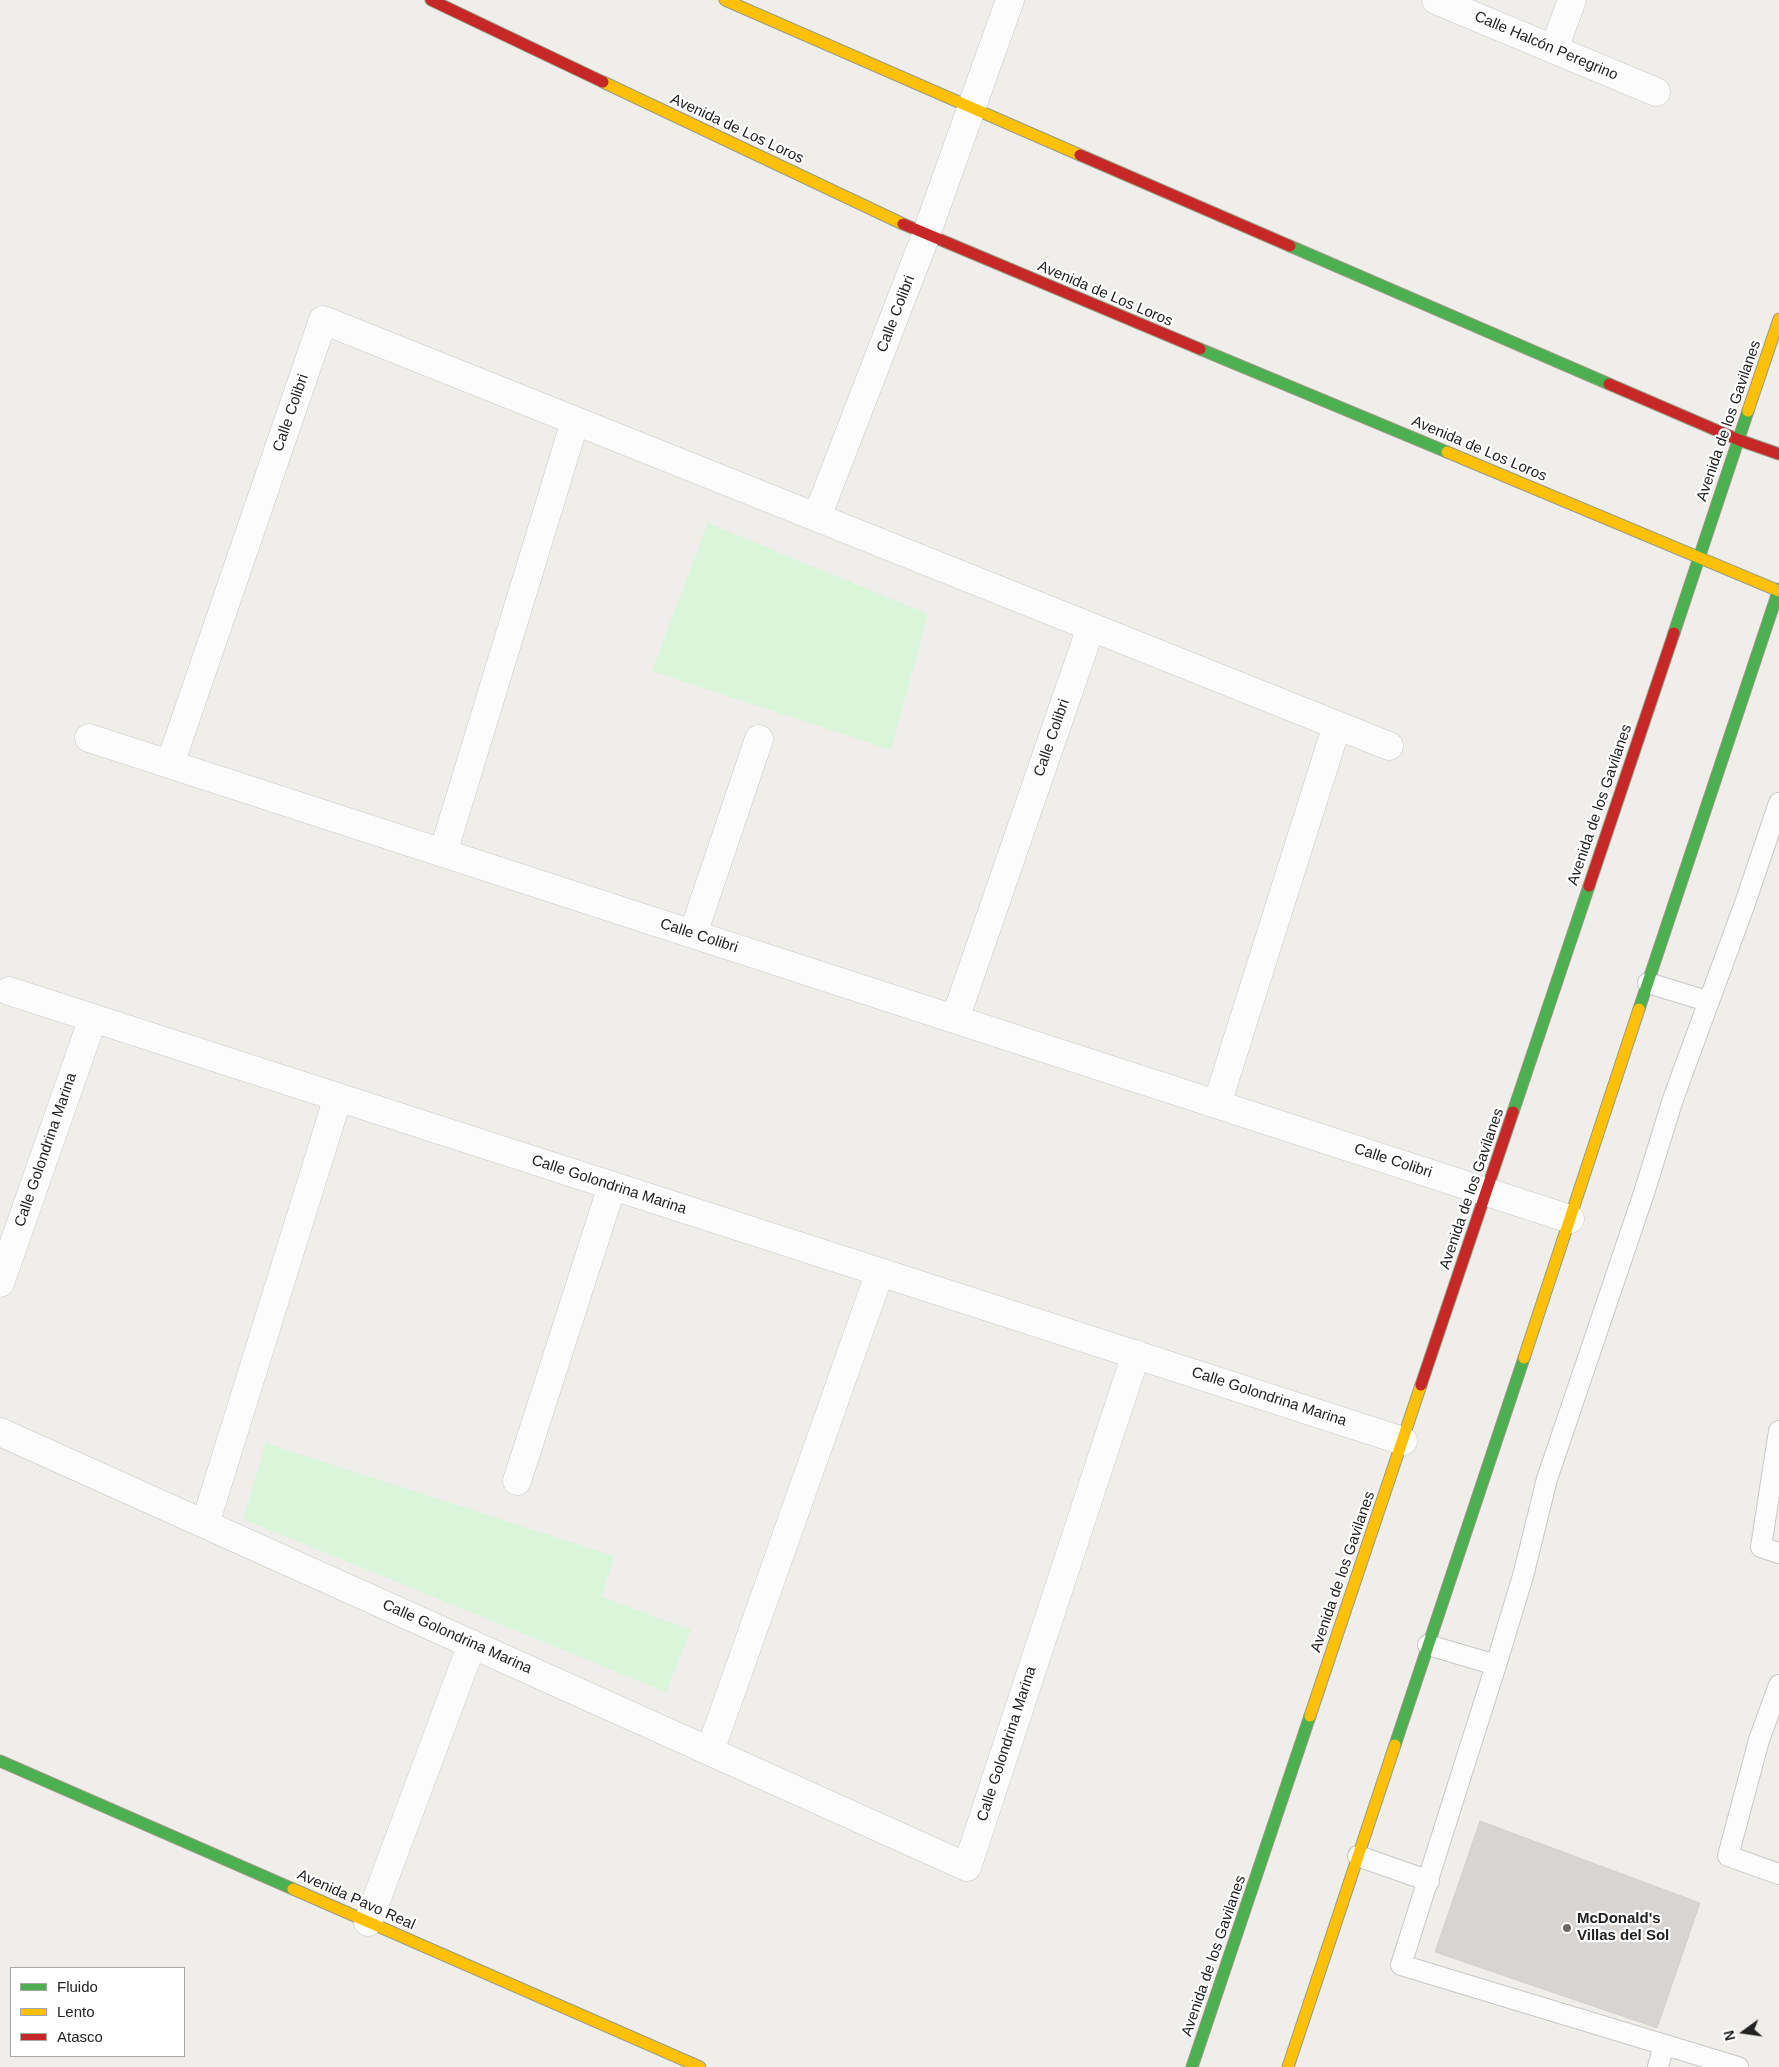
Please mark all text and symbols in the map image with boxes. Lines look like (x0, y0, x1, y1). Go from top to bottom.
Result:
street label: Calle Halcón Peregrino (1471, 8, 1621, 84)
street label: Avenida de Los Loros (668, 90, 806, 168)
street label: Avenida de Los Loros (1035, 257, 1175, 331)
street label: Calle Colibri (873, 273, 919, 355)
street label: Avenida de los Gavilanes (1693, 338, 1765, 504)
street label: Calle Colibri (269, 372, 313, 454)
street label: Avenida de Los Loros (1409, 412, 1549, 486)
street label: Calle Colibri (1030, 697, 1074, 779)
street label: Avenida de los Gavilanes (1564, 722, 1636, 888)
street label: Calle Colibri (658, 915, 740, 957)
street label: Calle Golondrina Marina (11, 1071, 81, 1229)
street label: Avenida de los Gavilanes (1436, 1106, 1508, 1272)
street label: Calle Colibri (1352, 1140, 1434, 1182)
street label: Calle Golondrina Marina (529, 1151, 689, 1219)
street label: Calle Golondrina Marina (1189, 1363, 1349, 1431)
street label: Avenida de los Gavilanes (1307, 1489, 1379, 1655)
street label: Calle Golondrina Marina (379, 1596, 535, 1678)
street label: Calle Golondrina Marina (973, 1664, 1041, 1824)
street label: Avenida Pavo Real (294, 1866, 418, 1934)
street label: Avenida de los Gavilanes (1178, 1873, 1250, 2039)
place label: McDonald's Villas del Sol (1577, 1910, 1669, 1945)
marker: McDonald's Villas del Sol (1561, 1922, 1573, 1934)
legend (10, 1967, 185, 2057)
text: Fluido (57, 1978, 98, 1995)
text: Lento (57, 2003, 95, 2020)
north arrow (1719, 2007, 1769, 2057)
text: Atasco (57, 2028, 103, 2045)
text: N (1720, 2029, 1738, 2042)

